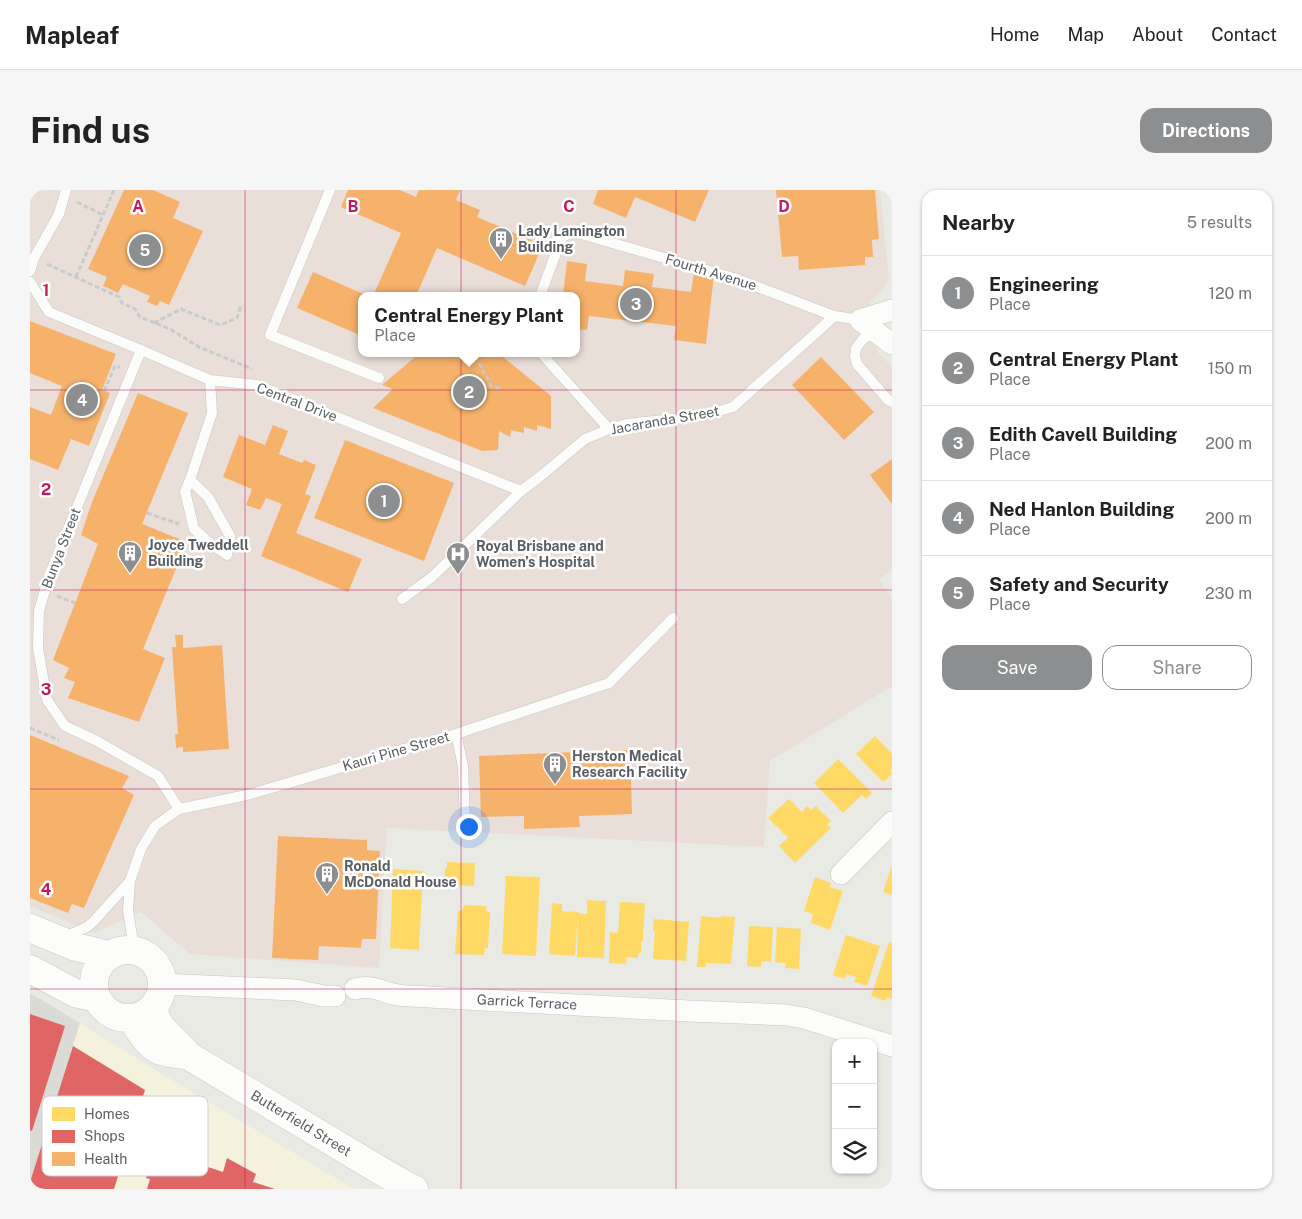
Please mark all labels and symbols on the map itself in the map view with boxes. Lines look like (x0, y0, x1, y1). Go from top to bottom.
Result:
text: A (132, 197, 144, 216)
text: B (348, 197, 359, 216)
text: C (563, 197, 575, 216)
text: D (778, 197, 790, 216)
place label: Lady Lamington Building (518, 223, 625, 255)
building icon: Lady Lamington Building (488, 226, 514, 260)
pin: 5 (129, 231, 161, 269)
street label: Fourth Avenue (663, 251, 759, 293)
text: 1 (43, 281, 49, 300)
pin: 3 (620, 285, 652, 323)
pin: 2 (453, 373, 485, 411)
street label: Central Drive (255, 379, 340, 425)
pin: 4 (66, 381, 98, 419)
street label: Jacaranda Street (610, 403, 720, 437)
text: 2 (41, 480, 51, 499)
pin: 1 (368, 482, 400, 520)
street label: Bunya Street (38, 506, 84, 590)
place label: Joyce Tweddell Building (148, 537, 249, 569)
place label: Royal Brisbane and Women’s Hospital (476, 538, 604, 570)
building icon: Joyce Tweddell Building (117, 540, 143, 574)
hospital icon: Royal Brisbane and Women’s Hospital (445, 541, 471, 575)
text: 3 (41, 680, 51, 699)
street label: Kauri Pine Street (341, 728, 451, 774)
place label: Herston Medical Research Facility (572, 748, 688, 780)
building icon: Herston Medical Research Facility (542, 751, 568, 785)
your location (456, 814, 482, 840)
place label: Ronald McDonald House (344, 858, 457, 890)
building icon: Ronald McDonald House (314, 861, 340, 895)
text: 4 (41, 880, 52, 899)
street label: Garrick Terrace (476, 991, 578, 1013)
street label: Butterfield Street (248, 1087, 354, 1159)
legend (42, 1096, 208, 1176)
text: Homes (84, 1106, 130, 1122)
text: Shops (84, 1128, 125, 1144)
text: Health (84, 1151, 127, 1167)

